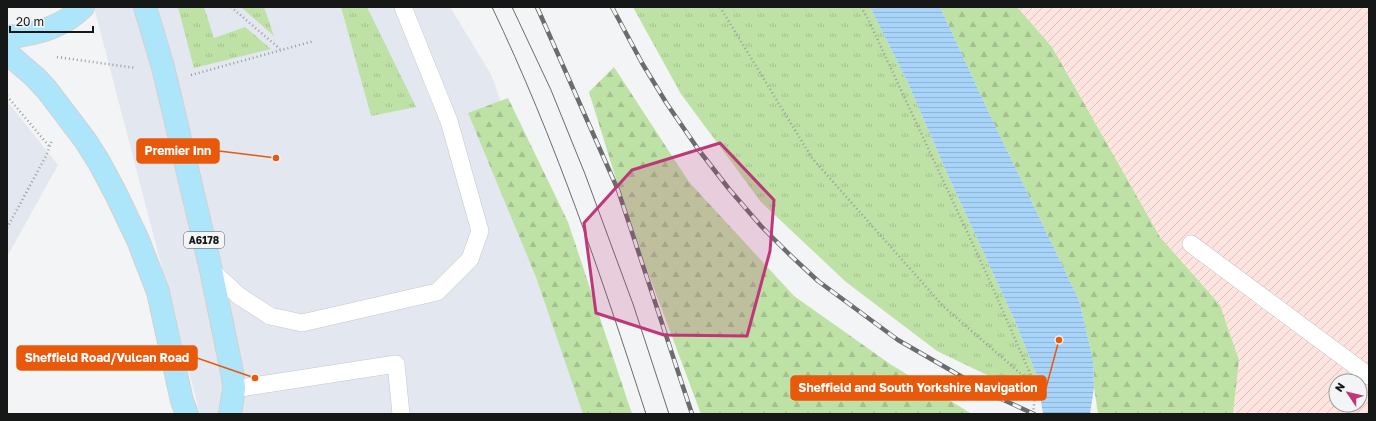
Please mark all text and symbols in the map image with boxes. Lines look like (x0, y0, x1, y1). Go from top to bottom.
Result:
scale bar (10, 8, 93, 34)
text: 20 m (16, 14, 44, 29)
callout: Premier Inn (137, 139, 219, 163)
text: Premier Inn (145, 143, 211, 158)
road number: A6178 (184, 232, 224, 248)
callout: Sheffield Road/Vulcan Road (17, 346, 197, 370)
text: Sheffield Road/Vulcan Road (25, 350, 189, 365)
north arrow (1328, 373, 1368, 413)
callout: Sheffield and South Yorkshire Navigation (791, 376, 1046, 400)
text: Sheffield and South Yorkshire Navigation (798, 380, 1038, 395)
text: N (1332, 380, 1347, 394)

